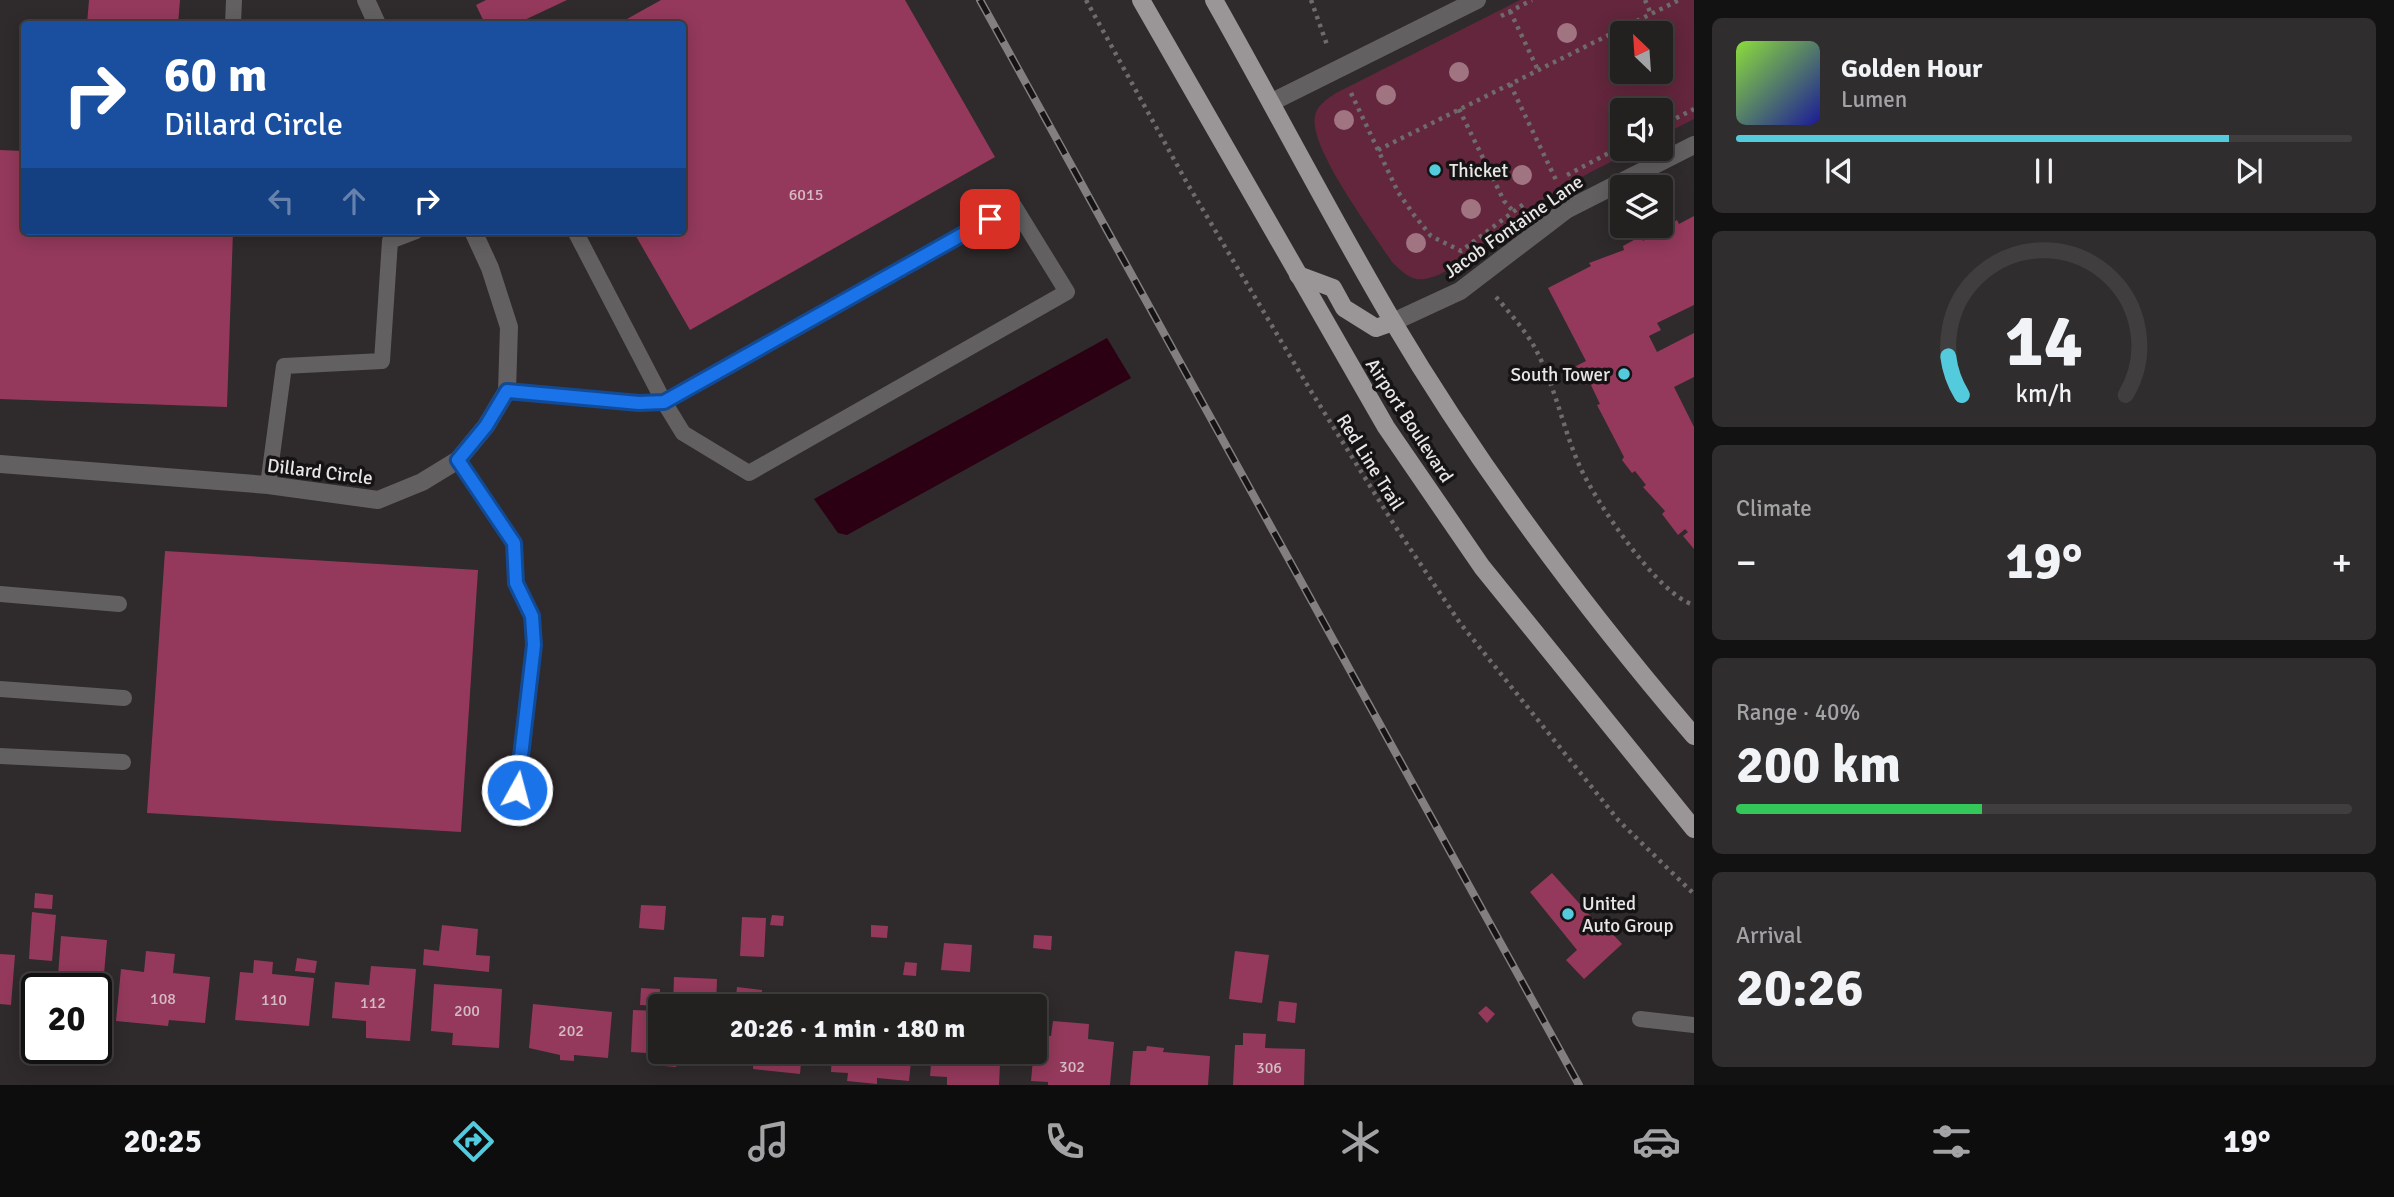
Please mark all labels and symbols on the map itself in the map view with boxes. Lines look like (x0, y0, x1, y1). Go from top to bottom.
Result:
north arrow (1610, 21, 1673, 84)
place label: Thicket (1449, 159, 1508, 183)
marker: Thicket (1427, 162, 1443, 178)
street label: Jacob Fontaine Lane (1439, 170, 1588, 284)
house number: 6015 (789, 185, 823, 205)
pin (960, 189, 1020, 249)
street label: Airport Boulevard (1360, 354, 1458, 487)
place label: South Tower (1511, 363, 1610, 387)
marker: South Tower (1616, 366, 1632, 382)
street label: Red Line Trail (1331, 410, 1409, 515)
street label: Dillard Circle (266, 454, 374, 490)
position arrow (480, 753, 554, 827)
place label: United Auto Group (1582, 892, 1674, 938)
marker: United Auto Group (1560, 906, 1576, 922)
speed limit sign: 20 (21, 973, 112, 1064)
house number: 108 (150, 989, 176, 1009)
house number: 110 (261, 990, 287, 1010)
house number: 112 (360, 993, 386, 1013)
house number: 200 (454, 1001, 480, 1021)
house number: 202 (558, 1021, 584, 1041)
house number: 302 (1059, 1057, 1085, 1077)
house number: 306 (1256, 1058, 1282, 1078)

